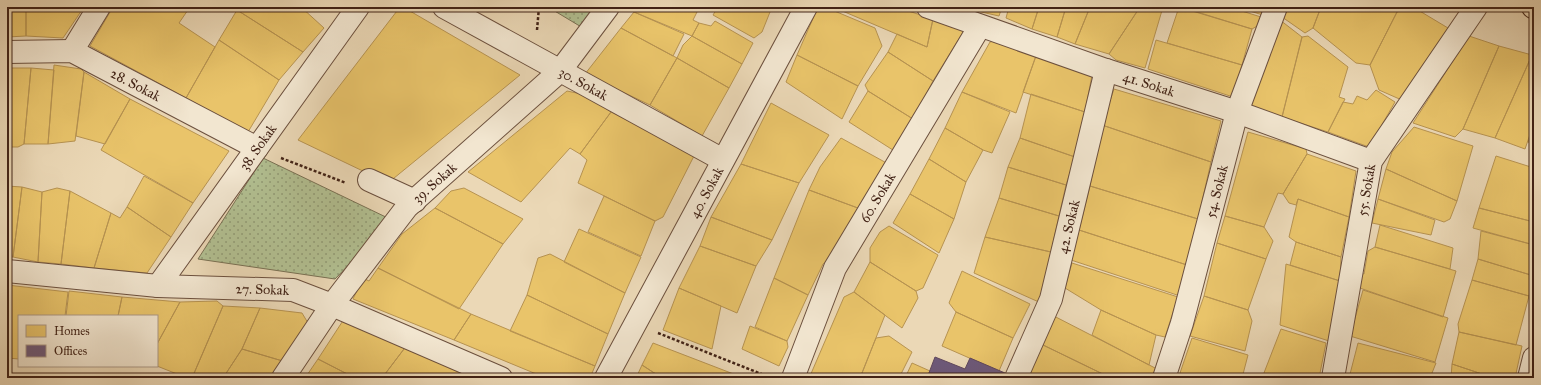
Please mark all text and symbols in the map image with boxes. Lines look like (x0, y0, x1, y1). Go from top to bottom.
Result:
street label: 30. Sokak (556, 63, 612, 104)
street label: 28. Sokak (108, 64, 164, 105)
street label: 41. Sokak (1121, 68, 1177, 100)
street label: 38. Sokak (235, 120, 280, 174)
street label: 39. Sokak (409, 158, 460, 207)
street label: 54. Sokak (1201, 162, 1232, 220)
street label: 55. Sokak (1353, 162, 1379, 217)
street label: 40. Sokak (685, 163, 727, 221)
street label: 60. Sokak (856, 169, 899, 226)
street label: 42. Sokak (1054, 197, 1083, 255)
street label: 27. Sokak (235, 280, 290, 298)
legend (18, 315, 158, 367)
text: Homes (54, 324, 90, 338)
text: Offices (54, 344, 87, 358)

